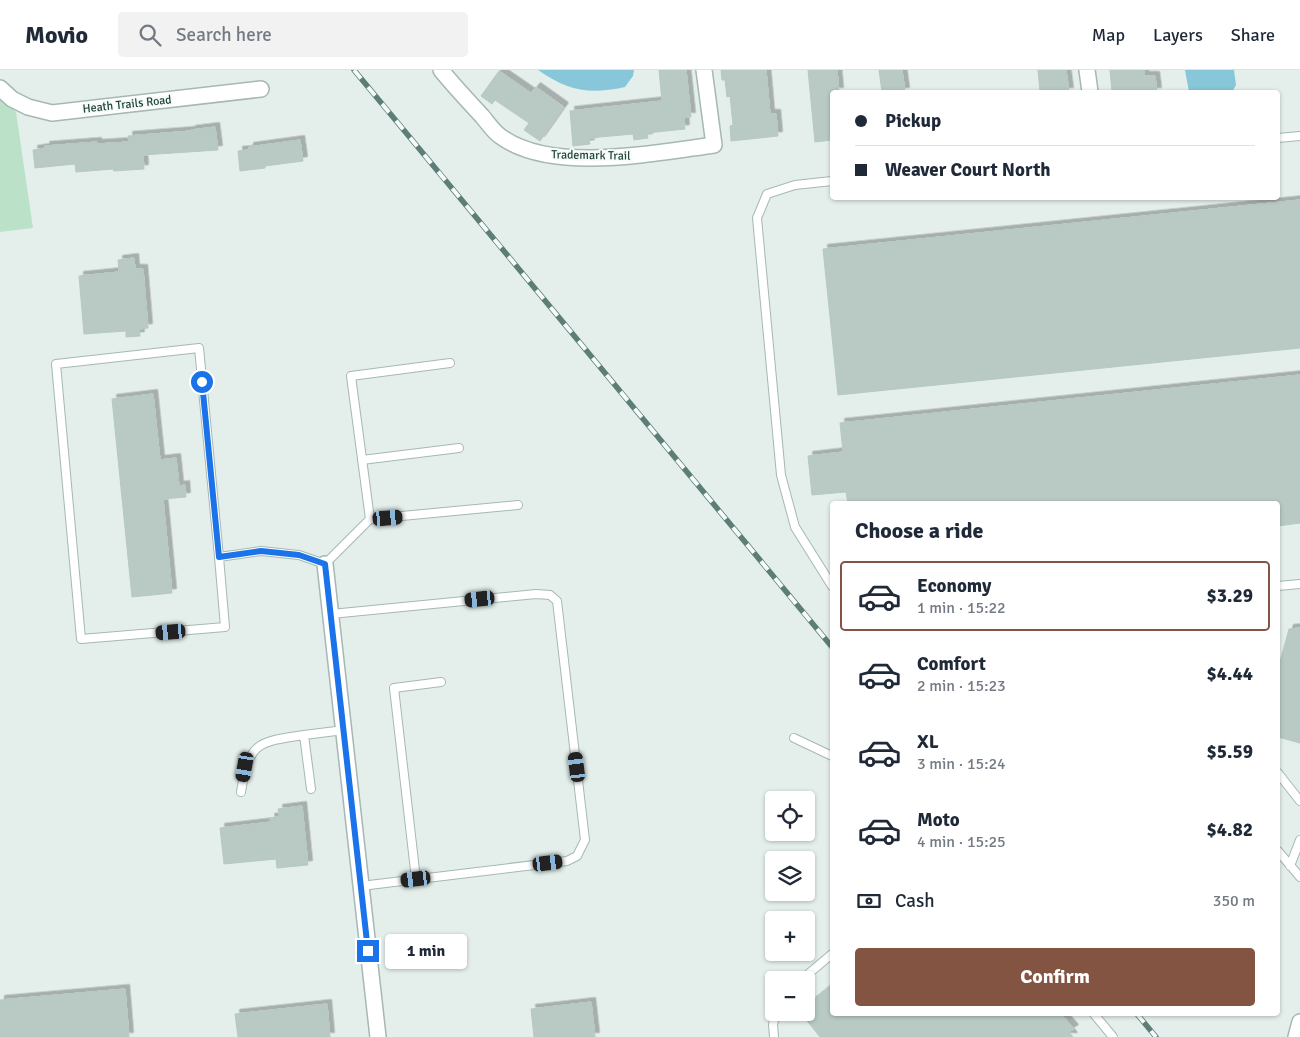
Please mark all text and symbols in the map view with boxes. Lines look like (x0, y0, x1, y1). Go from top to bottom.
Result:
search box (118, 12, 468, 57)
text: Movio (25, 20, 88, 50)
icon: search (136, 21, 164, 49)
text: Search here (176, 23, 272, 47)
text: Map (1092, 24, 1125, 46)
text: Layers (1153, 24, 1203, 46)
text: Share (1231, 24, 1275, 46)
street label: Heath Trails Road (82, 92, 172, 117)
text: Pickup (885, 109, 941, 133)
street label: Trademark Trail (551, 147, 631, 164)
text: Weaver Court North (885, 158, 1051, 182)
route start (191, 371, 213, 393)
car (372, 509, 403, 527)
text: Choose a ride (855, 517, 983, 544)
icon: car (857, 574, 902, 619)
text: Economy (917, 574, 991, 598)
text: $3.29 (1207, 584, 1253, 608)
car (464, 590, 495, 608)
text: 1 min · 15:22 (917, 598, 1006, 618)
car (155, 623, 186, 641)
icon: car (857, 652, 902, 697)
text: Comfort (917, 652, 986, 676)
text: $4.44 (1207, 662, 1253, 686)
text: 2 min · 15:23 (917, 676, 1006, 696)
icon: car (857, 730, 902, 775)
text: XL (917, 730, 939, 754)
text: $5.59 (1207, 740, 1253, 764)
car (235, 751, 254, 783)
car (567, 751, 586, 783)
text: 3 min · 15:24 (917, 754, 1006, 774)
map controls (765, 791, 815, 1021)
button: locate (765, 791, 815, 841)
icon: car (857, 808, 902, 853)
text: Moto (917, 808, 960, 832)
text: $4.82 (1207, 818, 1253, 842)
text: 4 min · 15:25 (917, 832, 1006, 852)
button: layers (765, 851, 815, 901)
car (532, 854, 563, 872)
car (400, 870, 431, 888)
icon: cash (855, 887, 883, 915)
text: Cash (895, 889, 935, 913)
text: 350 m (1213, 891, 1255, 911)
button: + (765, 911, 815, 961)
callout: 1 min (386, 934, 468, 968)
route end (357, 940, 379, 962)
text: 1 min (407, 941, 445, 961)
button: Confirm (855, 948, 1255, 1006)
button: − (765, 971, 815, 1021)

